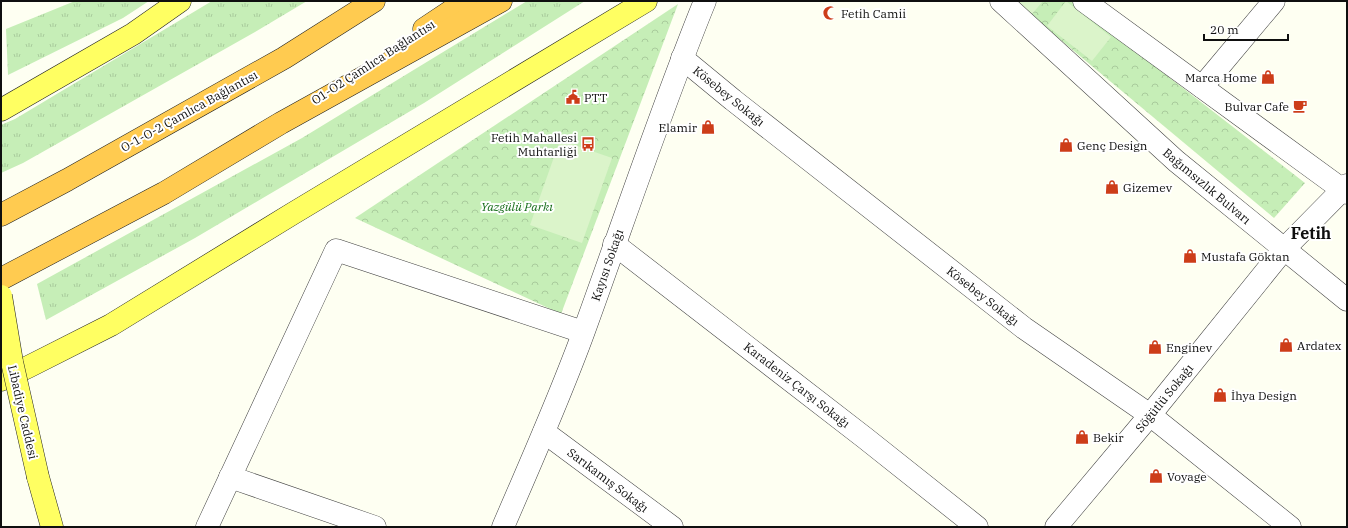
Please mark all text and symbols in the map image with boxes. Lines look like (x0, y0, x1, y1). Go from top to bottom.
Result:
mosque icon: Fetih Camii (822, 5, 838, 21)
place label: Fetih Camii (841, 6, 906, 21)
street label: O1-O2 Çamlıca Bağlantısı (308, 16, 438, 108)
scale bar (1204, 16, 1288, 42)
text: 20 m (1210, 22, 1239, 37)
street label: Kösebey Sokağı (690, 63, 768, 130)
street label: O-1-O-2 Çamlıca Bağlantısı (118, 67, 260, 155)
shop icon: Marca Home (1260, 69, 1276, 85)
place label: Marca Home (1185, 70, 1257, 85)
public building icon: PTT (565, 89, 581, 105)
place label: PTT (584, 90, 608, 105)
cafe icon: Bulvar Cafe (1292, 98, 1308, 114)
place label: Bulvar Cafe (1225, 99, 1289, 114)
shop icon: Elamir (700, 119, 716, 135)
place label: Elamir (659, 120, 698, 135)
place label: Fetih Mahallesi Muhtarliği (491, 130, 577, 159)
bus stop icon: Fetih Mahallesi Muhtarliği (580, 136, 596, 152)
shop icon: Genç Design (1058, 137, 1074, 153)
place label: Genç Design (1077, 138, 1148, 153)
street label: Bağımsızlık Bulvarı (1160, 145, 1254, 227)
shop icon: Gizemev (1104, 179, 1120, 195)
place label: Gizemev (1123, 180, 1173, 195)
park label: Yazgülü Parkı (481, 199, 553, 214)
district label: Fetih (1291, 223, 1331, 243)
street label: Kayısı Sokağı (588, 227, 626, 303)
shop icon: Mustafa Göktan (1182, 248, 1198, 264)
place label: Mustafa Göktan (1201, 249, 1290, 264)
street label: Kösebey Sokağı (944, 263, 1022, 329)
shop icon: Ardatex (1278, 337, 1294, 353)
place label: Ardatex (1297, 338, 1342, 353)
street label: Karadeniz Çarşı Sokağı (741, 339, 853, 431)
shop icon: Enginev (1147, 339, 1163, 355)
place label: Enginev (1166, 340, 1213, 355)
street label: Söğütlü Sokağı (1132, 361, 1196, 435)
street label: Libadiye Caddesi (5, 363, 41, 461)
shop icon: İhya Design (1212, 387, 1228, 403)
place label: İhya Design (1231, 388, 1297, 403)
shop icon: Bekir (1074, 429, 1090, 445)
place label: Bekir (1093, 430, 1124, 445)
street label: Sarıkamış Sokağı (564, 445, 652, 516)
shop icon: Voyage (1148, 468, 1164, 484)
place label: Voyage (1167, 469, 1207, 484)

